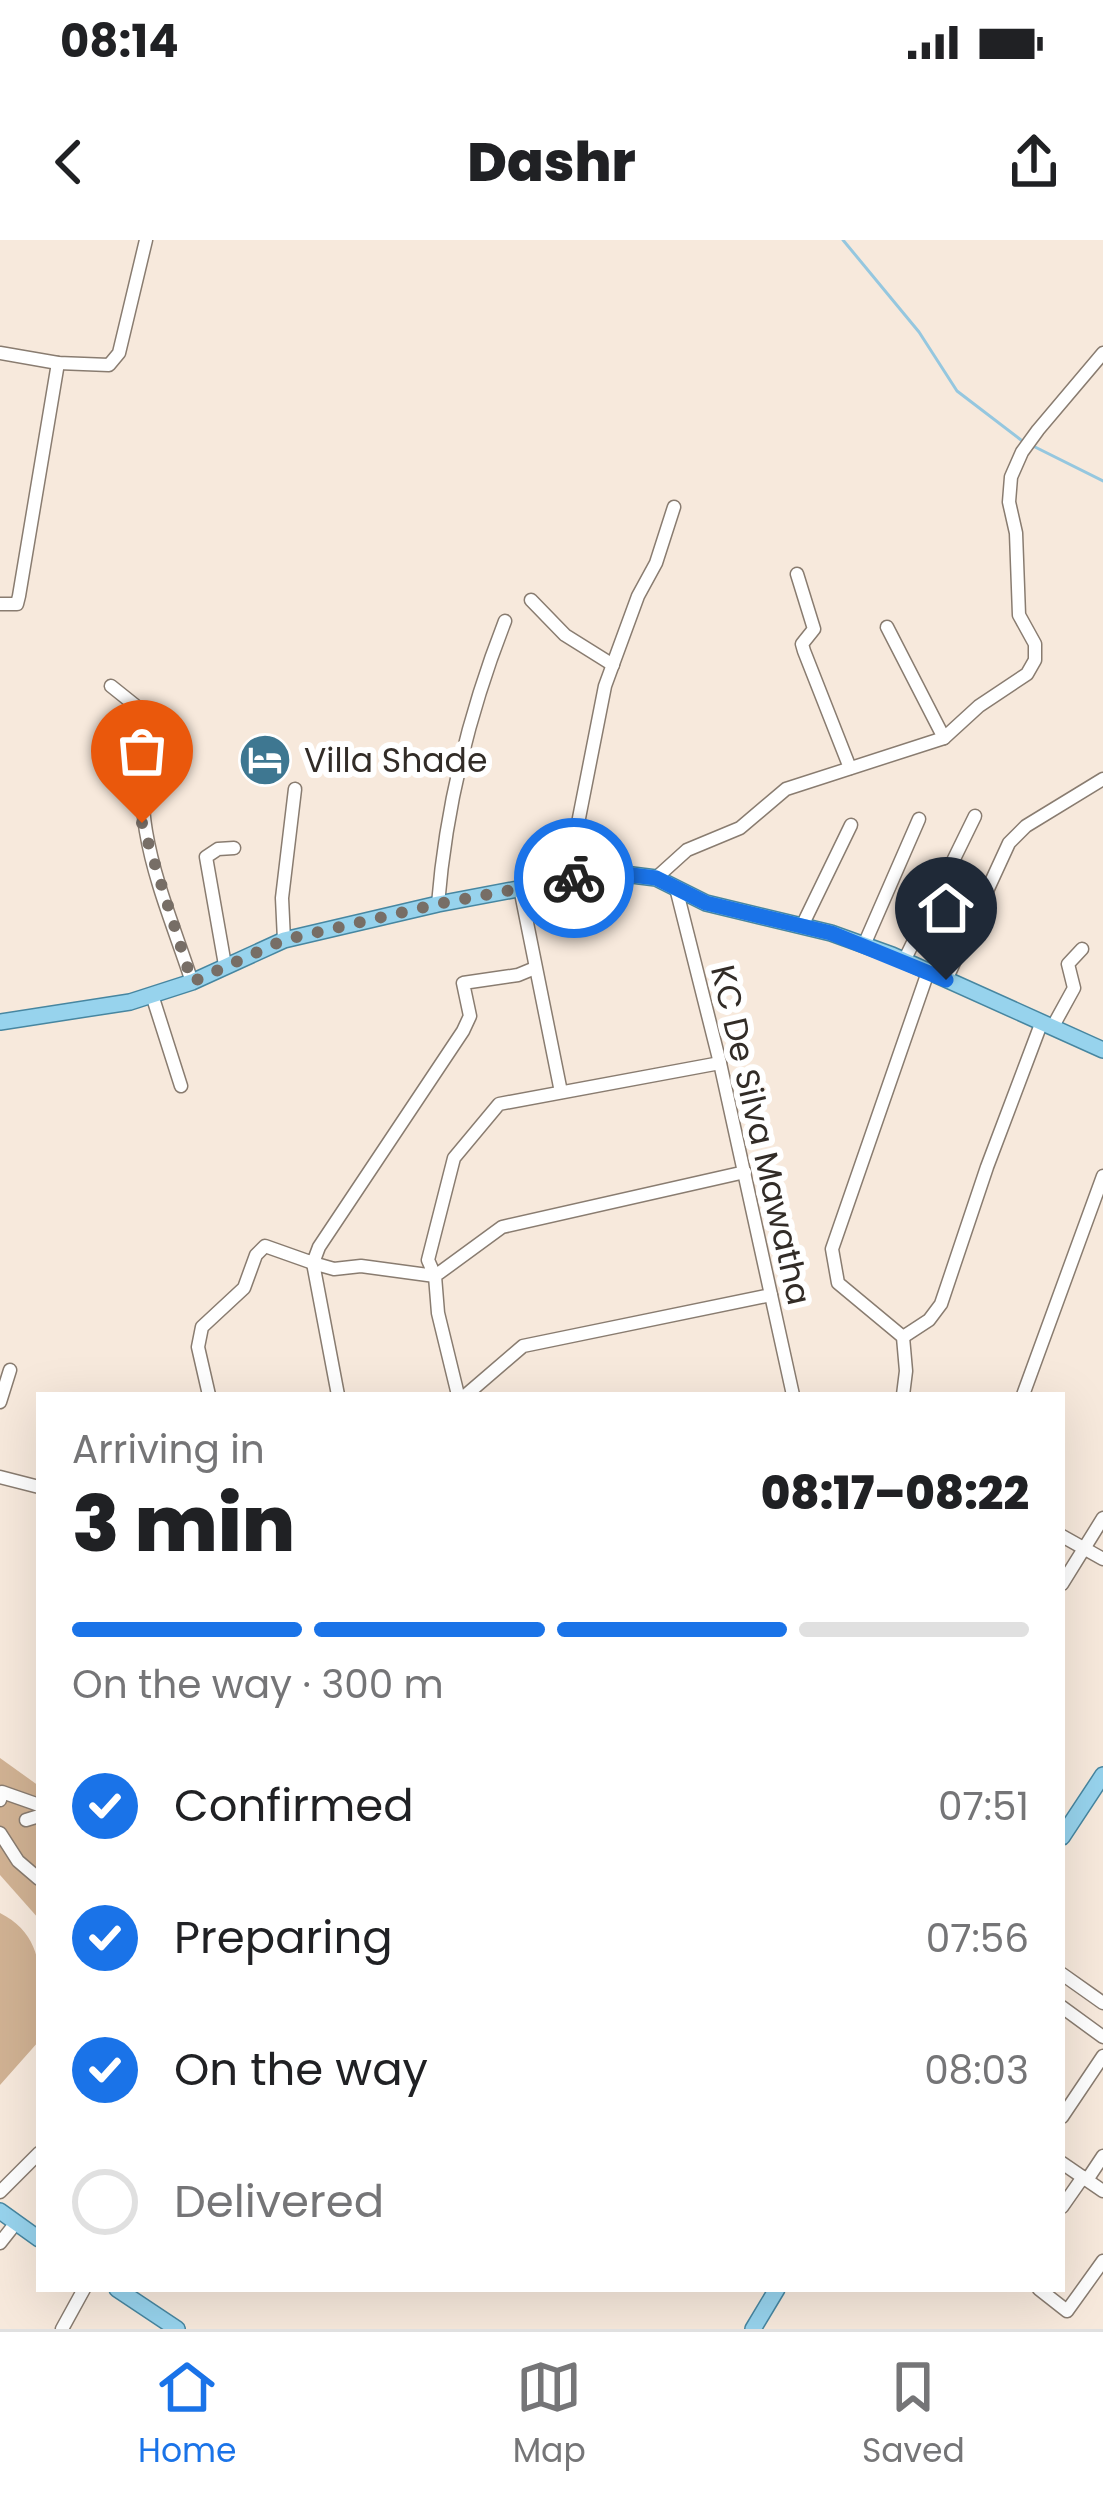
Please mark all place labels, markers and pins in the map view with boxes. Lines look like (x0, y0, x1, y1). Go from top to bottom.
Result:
pin (91, 700, 193, 823)
hotel icon: Villa Shade (237, 732, 293, 788)
place label: Villa Shade (304, 737, 487, 784)
pin (895, 857, 997, 980)

